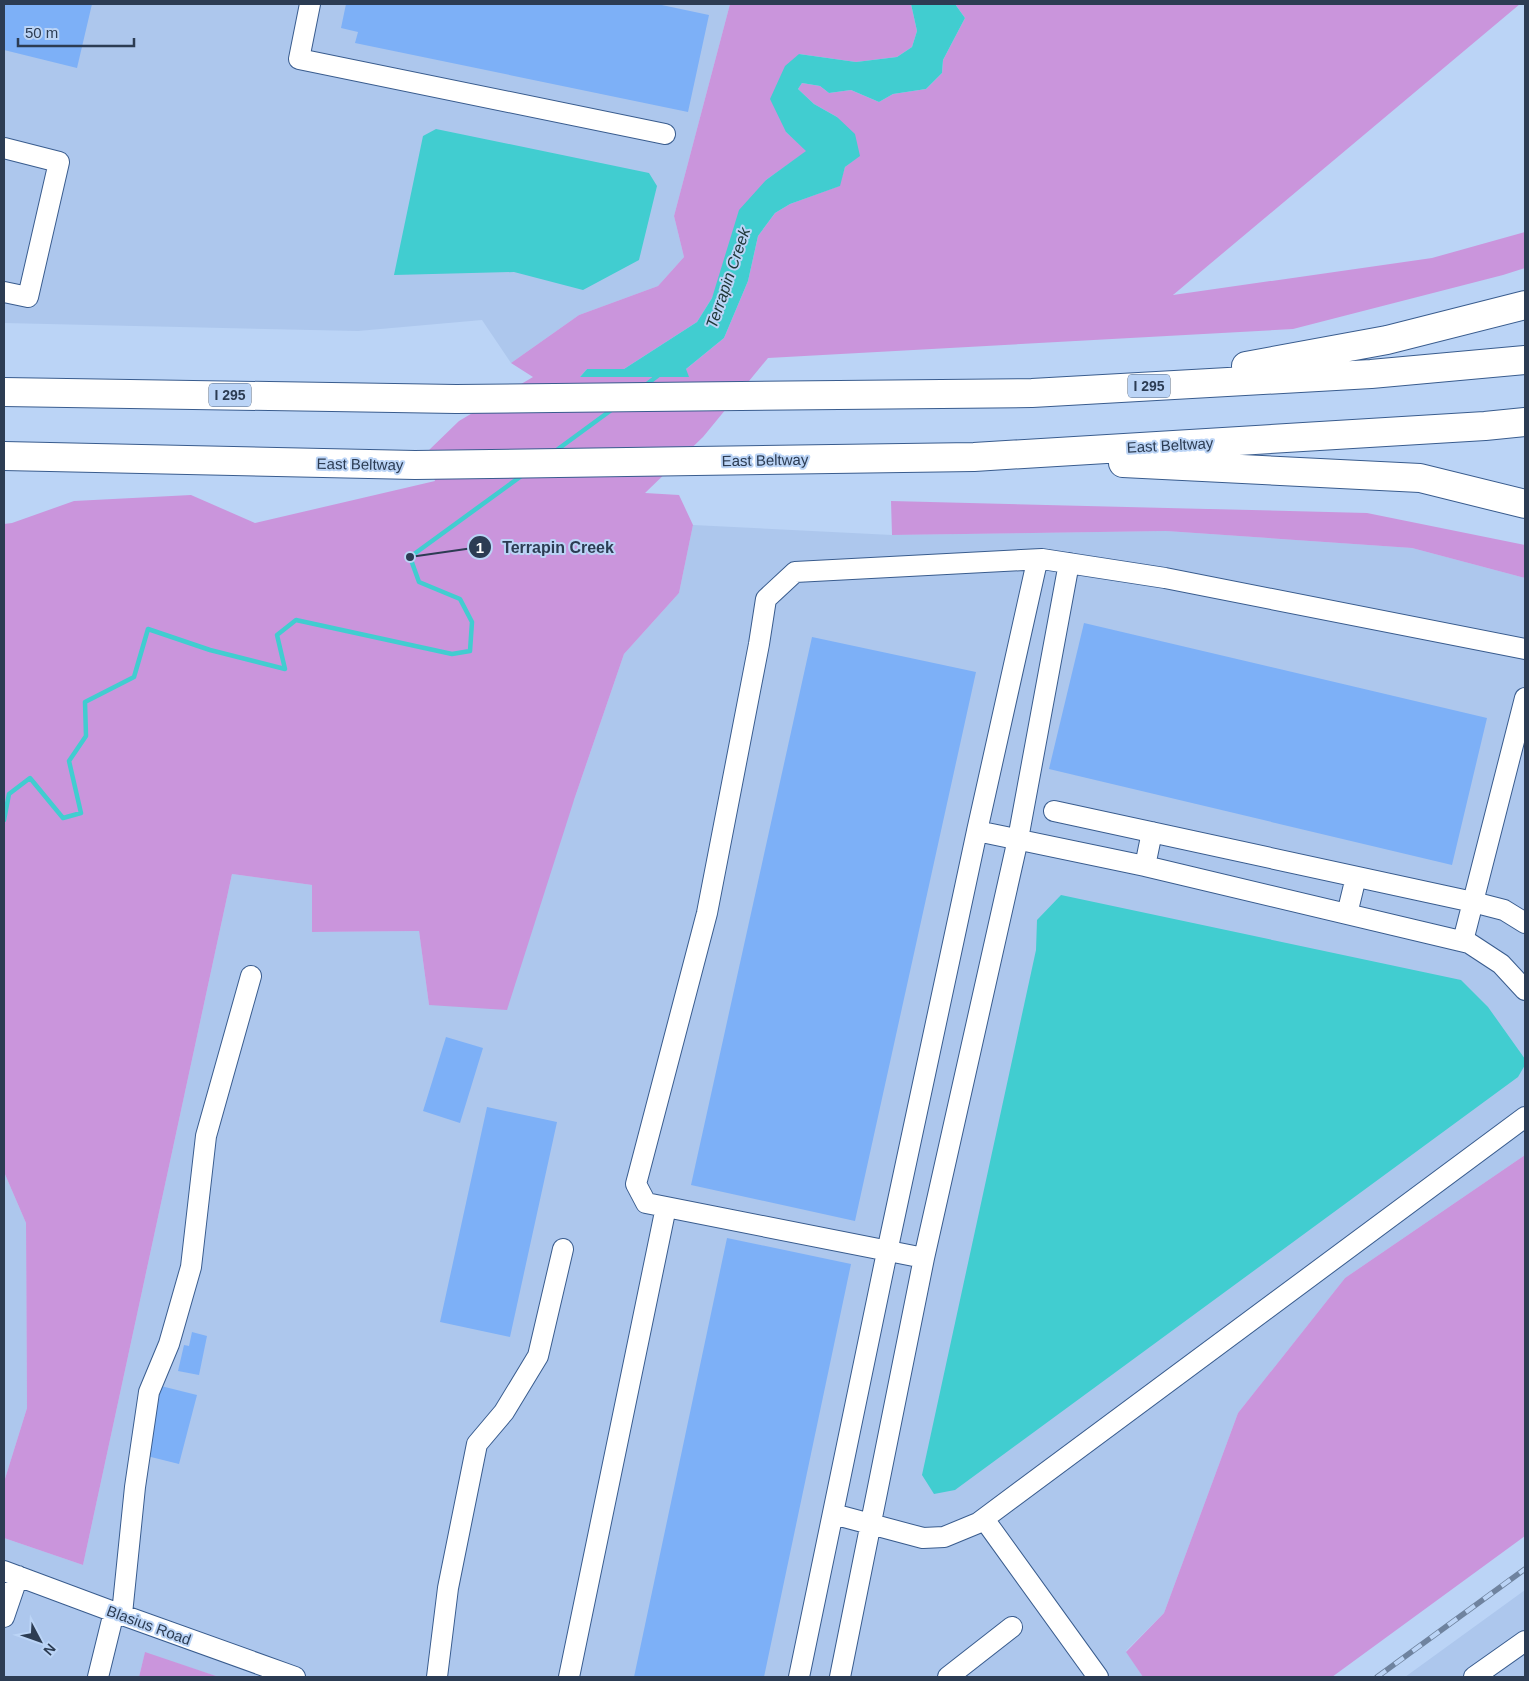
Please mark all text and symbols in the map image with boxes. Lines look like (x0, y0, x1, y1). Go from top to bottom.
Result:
scale bar (18, 15, 134, 47)
text: 50 m (25, 24, 58, 41)
water label: Terrapin Creek (703, 225, 753, 331)
road number: I 295 (1128, 374, 1170, 398)
road number: I 295 (209, 384, 251, 406)
street label: East Beltway (1126, 434, 1214, 456)
street label: East Beltway (721, 451, 809, 469)
street label: East Beltway (316, 455, 404, 473)
callout: Terrapin Creek (467, 532, 624, 563)
text: 1 (476, 539, 484, 556)
text: Terrapin Creek (502, 539, 614, 556)
street label: Blasius Road (105, 1602, 193, 1648)
north arrow (15, 1616, 65, 1666)
text: N (40, 1640, 59, 1659)

